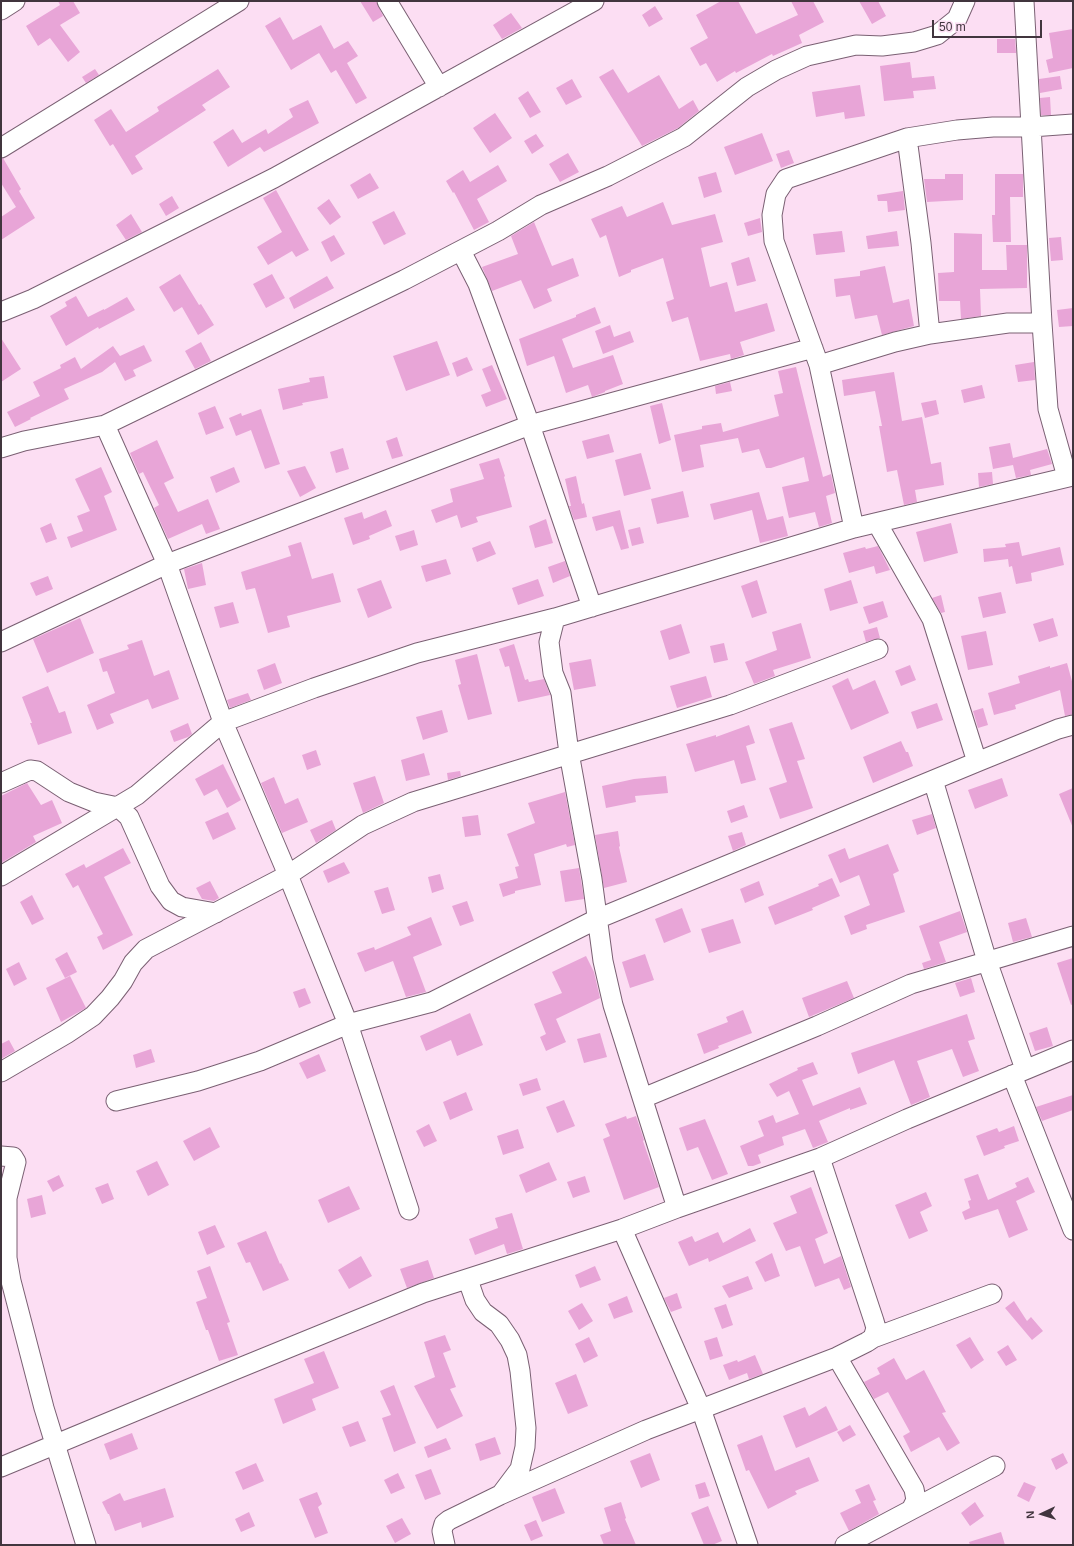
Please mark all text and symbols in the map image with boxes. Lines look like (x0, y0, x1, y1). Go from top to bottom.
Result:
scale bar (934, 12, 1044, 38)
text: 50 m (939, 20, 966, 34)
north arrow (1022, 1494, 1062, 1534)
text: N (1024, 1510, 1036, 1519)

